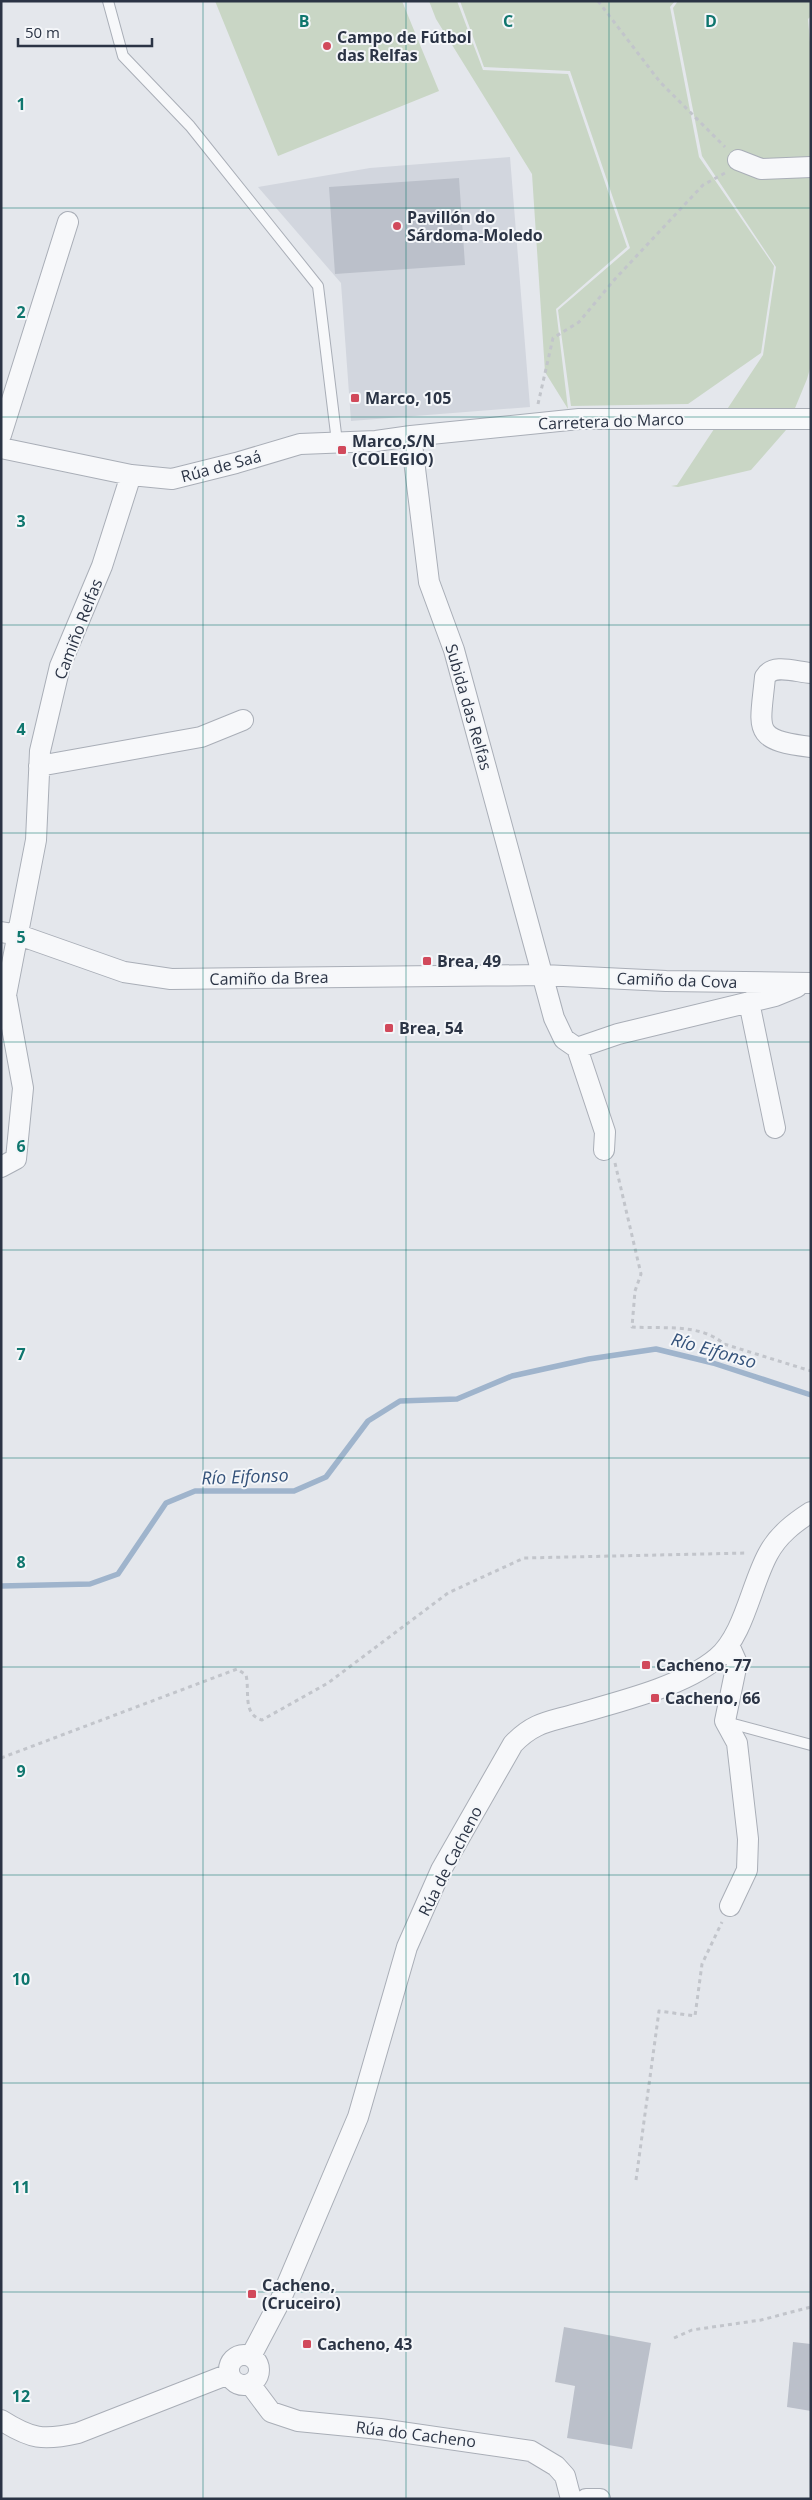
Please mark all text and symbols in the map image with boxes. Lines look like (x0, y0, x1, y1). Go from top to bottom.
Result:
text: B (299, 10, 309, 32)
text: C (503, 10, 513, 32)
text: D (705, 10, 717, 32)
scale bar (18, 15, 151, 47)
text: 50 m (25, 22, 60, 42)
place label: Campo de Fútbol das Relfas (337, 26, 472, 66)
marker: Campo de Fútbol das Relfas (321, 40, 333, 52)
text: 1 (16, 93, 26, 115)
place label: Pavillón do Sárdoma-Moledo (407, 206, 543, 246)
marker: Pavillón do Sárdoma-Moledo (391, 220, 403, 232)
text: 2 (16, 301, 26, 323)
place label: Marco, 105 (365, 387, 451, 409)
marker: Marco, 105 (349, 392, 361, 404)
street label: Carretera do Marco (538, 407, 684, 435)
place label: Marco,S/N (COLEGIO) (352, 430, 435, 470)
marker: Marco,S/N (COLEGIO) (336, 444, 348, 456)
street label: Rúa de Saá (178, 445, 264, 487)
text: 3 (16, 510, 26, 532)
street label: Camiño Relfas (49, 575, 107, 683)
street label: Subida das Relfas (440, 641, 498, 773)
text: 4 (16, 718, 26, 740)
text: 5 (16, 926, 26, 948)
place label: Brea, 49 (437, 950, 501, 972)
marker: Brea, 49 (421, 955, 433, 967)
street label: Camiño da Brea (209, 966, 329, 990)
street label: Camiño da Cova (616, 967, 738, 993)
place label: Brea, 54 (399, 1017, 463, 1039)
marker: Brea, 54 (383, 1022, 395, 1034)
text: 6 (16, 1135, 26, 1157)
water label: Río Eifonso (669, 1326, 759, 1374)
text: 7 (16, 1343, 26, 1365)
water label: Río Eifonso (201, 1462, 289, 1490)
text: 8 (16, 1551, 26, 1573)
place label: Cacheno, 77 (656, 1654, 752, 1676)
marker: Cacheno, 77 (640, 1659, 652, 1671)
place label: Cacheno, 66 (665, 1687, 761, 1709)
marker: Cacheno, 66 (649, 1692, 661, 1704)
text: 9 (16, 1760, 26, 1782)
street label: Rúa de Cacheno (413, 1802, 487, 1920)
text: 10 (12, 1968, 30, 1990)
text: 11 (12, 2176, 30, 2198)
place label: Cacheno, (Cruceiro) (262, 2274, 341, 2314)
marker: Cacheno, (Cruceiro) (246, 2288, 258, 2300)
place label: Cacheno, 43 (317, 2333, 413, 2355)
marker: Cacheno, 43 (301, 2338, 313, 2350)
text: 12 (12, 2385, 30, 2407)
street label: Rúa do Cacheno (355, 2416, 477, 2452)

